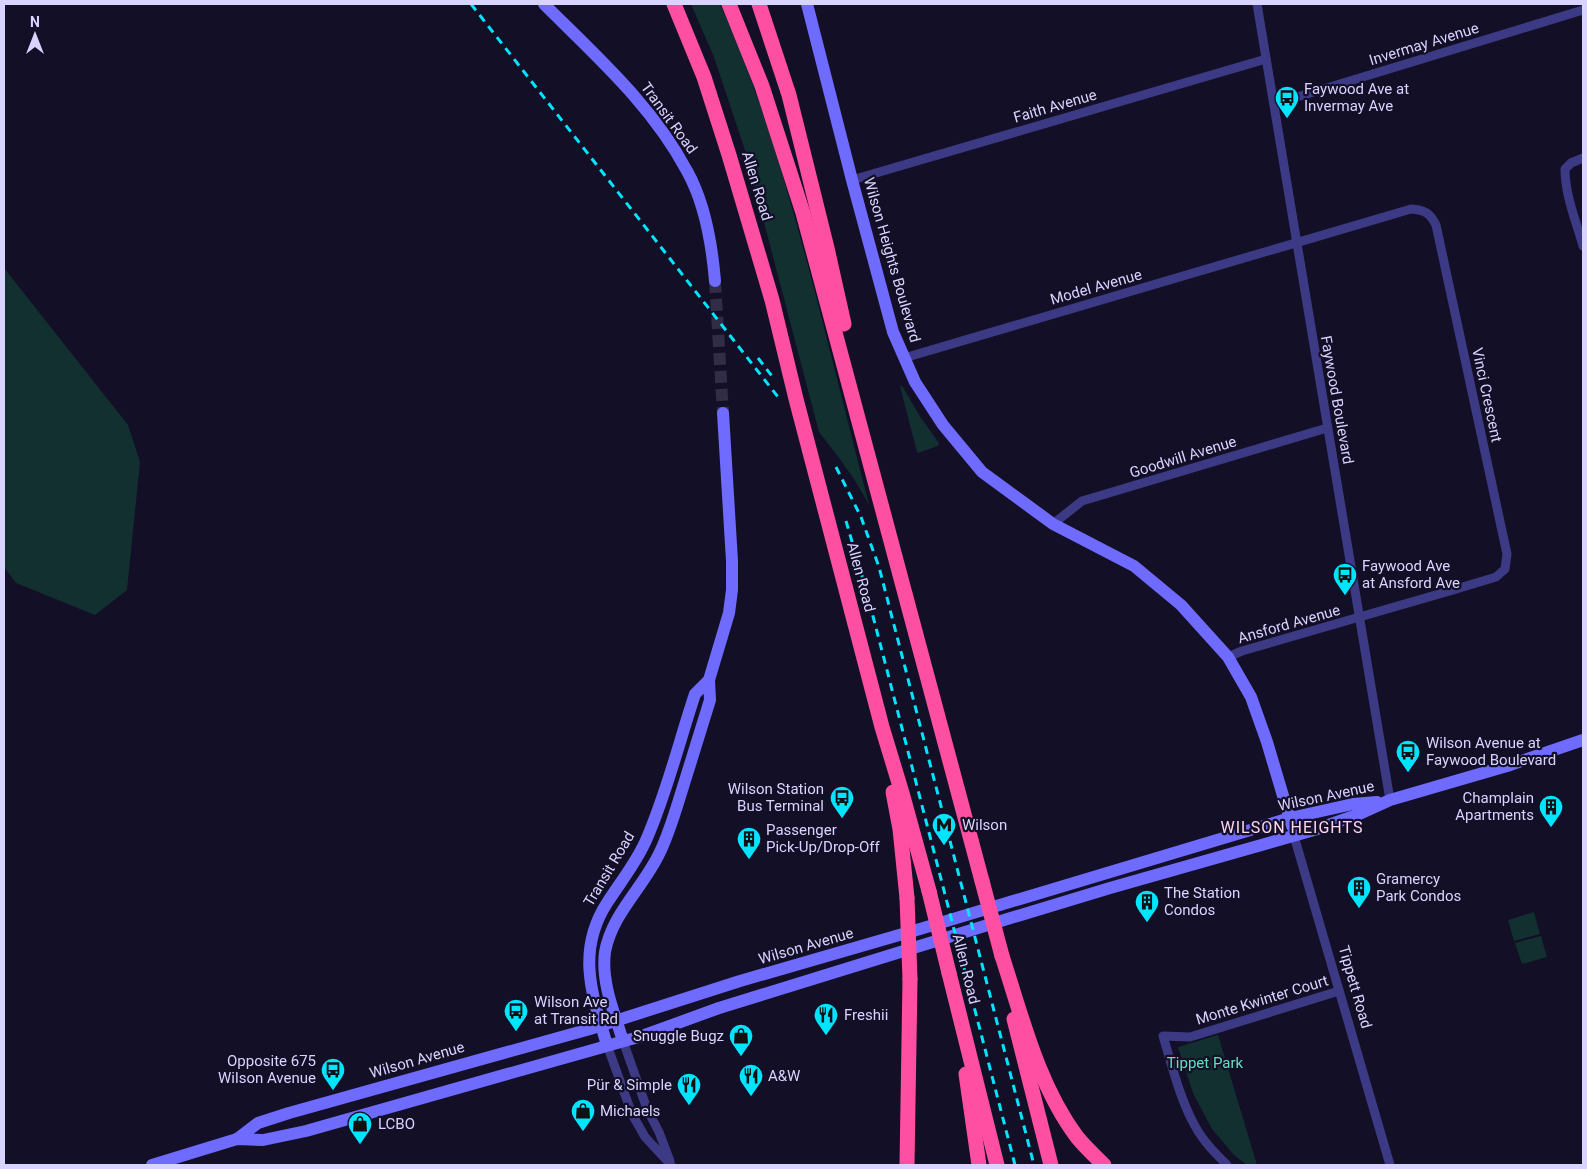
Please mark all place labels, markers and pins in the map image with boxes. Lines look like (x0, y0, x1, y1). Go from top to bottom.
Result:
place label: Faywood Ave at Invermay Ave (1304, 80, 1409, 115)
bus stop icon: Faywood Ave at Invermay Ave (1274, 85, 1300, 119)
place label: Faywood Ave at Ansford Ave (1362, 557, 1460, 592)
bus stop icon: Faywood Ave at Ansford Ave (1332, 562, 1358, 596)
place label: Wilson Avenue at Faywood Boulevard (1426, 734, 1556, 769)
bus stop icon: Wilson Avenue at Faywood Boulevard (1395, 739, 1421, 773)
place label: Wilson Station Bus Terminal (728, 780, 824, 815)
bus stop icon: Wilson Station Bus Terminal (829, 785, 855, 819)
place label: Champlain Apartments (1455, 789, 1534, 824)
building icon: Champlain Apartments (1538, 794, 1564, 828)
metro station icon: Wilson (931, 812, 957, 846)
place label: Wilson (962, 816, 1007, 834)
place label: Passenger Pick-Up/Drop-Off (766, 821, 880, 856)
building icon: Passenger Pick-Up/Drop-Off (736, 826, 762, 860)
place label: Gramercy Park Condos (1376, 870, 1461, 905)
building icon: Gramercy Park Condos (1346, 875, 1372, 909)
place label: The Station Condos (1164, 884, 1240, 919)
building icon: The Station Condos (1134, 889, 1160, 923)
place label: Wilson Ave at Transit Rd (534, 993, 618, 1028)
bus stop icon: Wilson Ave at Transit Rd (503, 998, 529, 1032)
restaurant icon: Freshii (813, 1002, 839, 1036)
place label: Freshii (844, 1006, 888, 1024)
shop icon: Snuggle Bugz (728, 1023, 754, 1057)
place label: Snuggle Bugz (633, 1027, 724, 1045)
place label: Opposite 675 Wilson Avenue (218, 1052, 316, 1087)
bus stop icon: Opposite 675 Wilson Avenue (320, 1057, 346, 1091)
restaurant icon: A&W (738, 1063, 764, 1097)
place label: A&W (768, 1067, 800, 1085)
restaurant icon: Pür & Simple (676, 1072, 702, 1106)
place label: Pür & Simple (587, 1076, 672, 1094)
shop icon: Michaels (570, 1098, 596, 1132)
place label: Michaels (600, 1102, 660, 1120)
shop icon: LCBO (347, 1111, 373, 1145)
place label: LCBO (378, 1115, 415, 1133)

